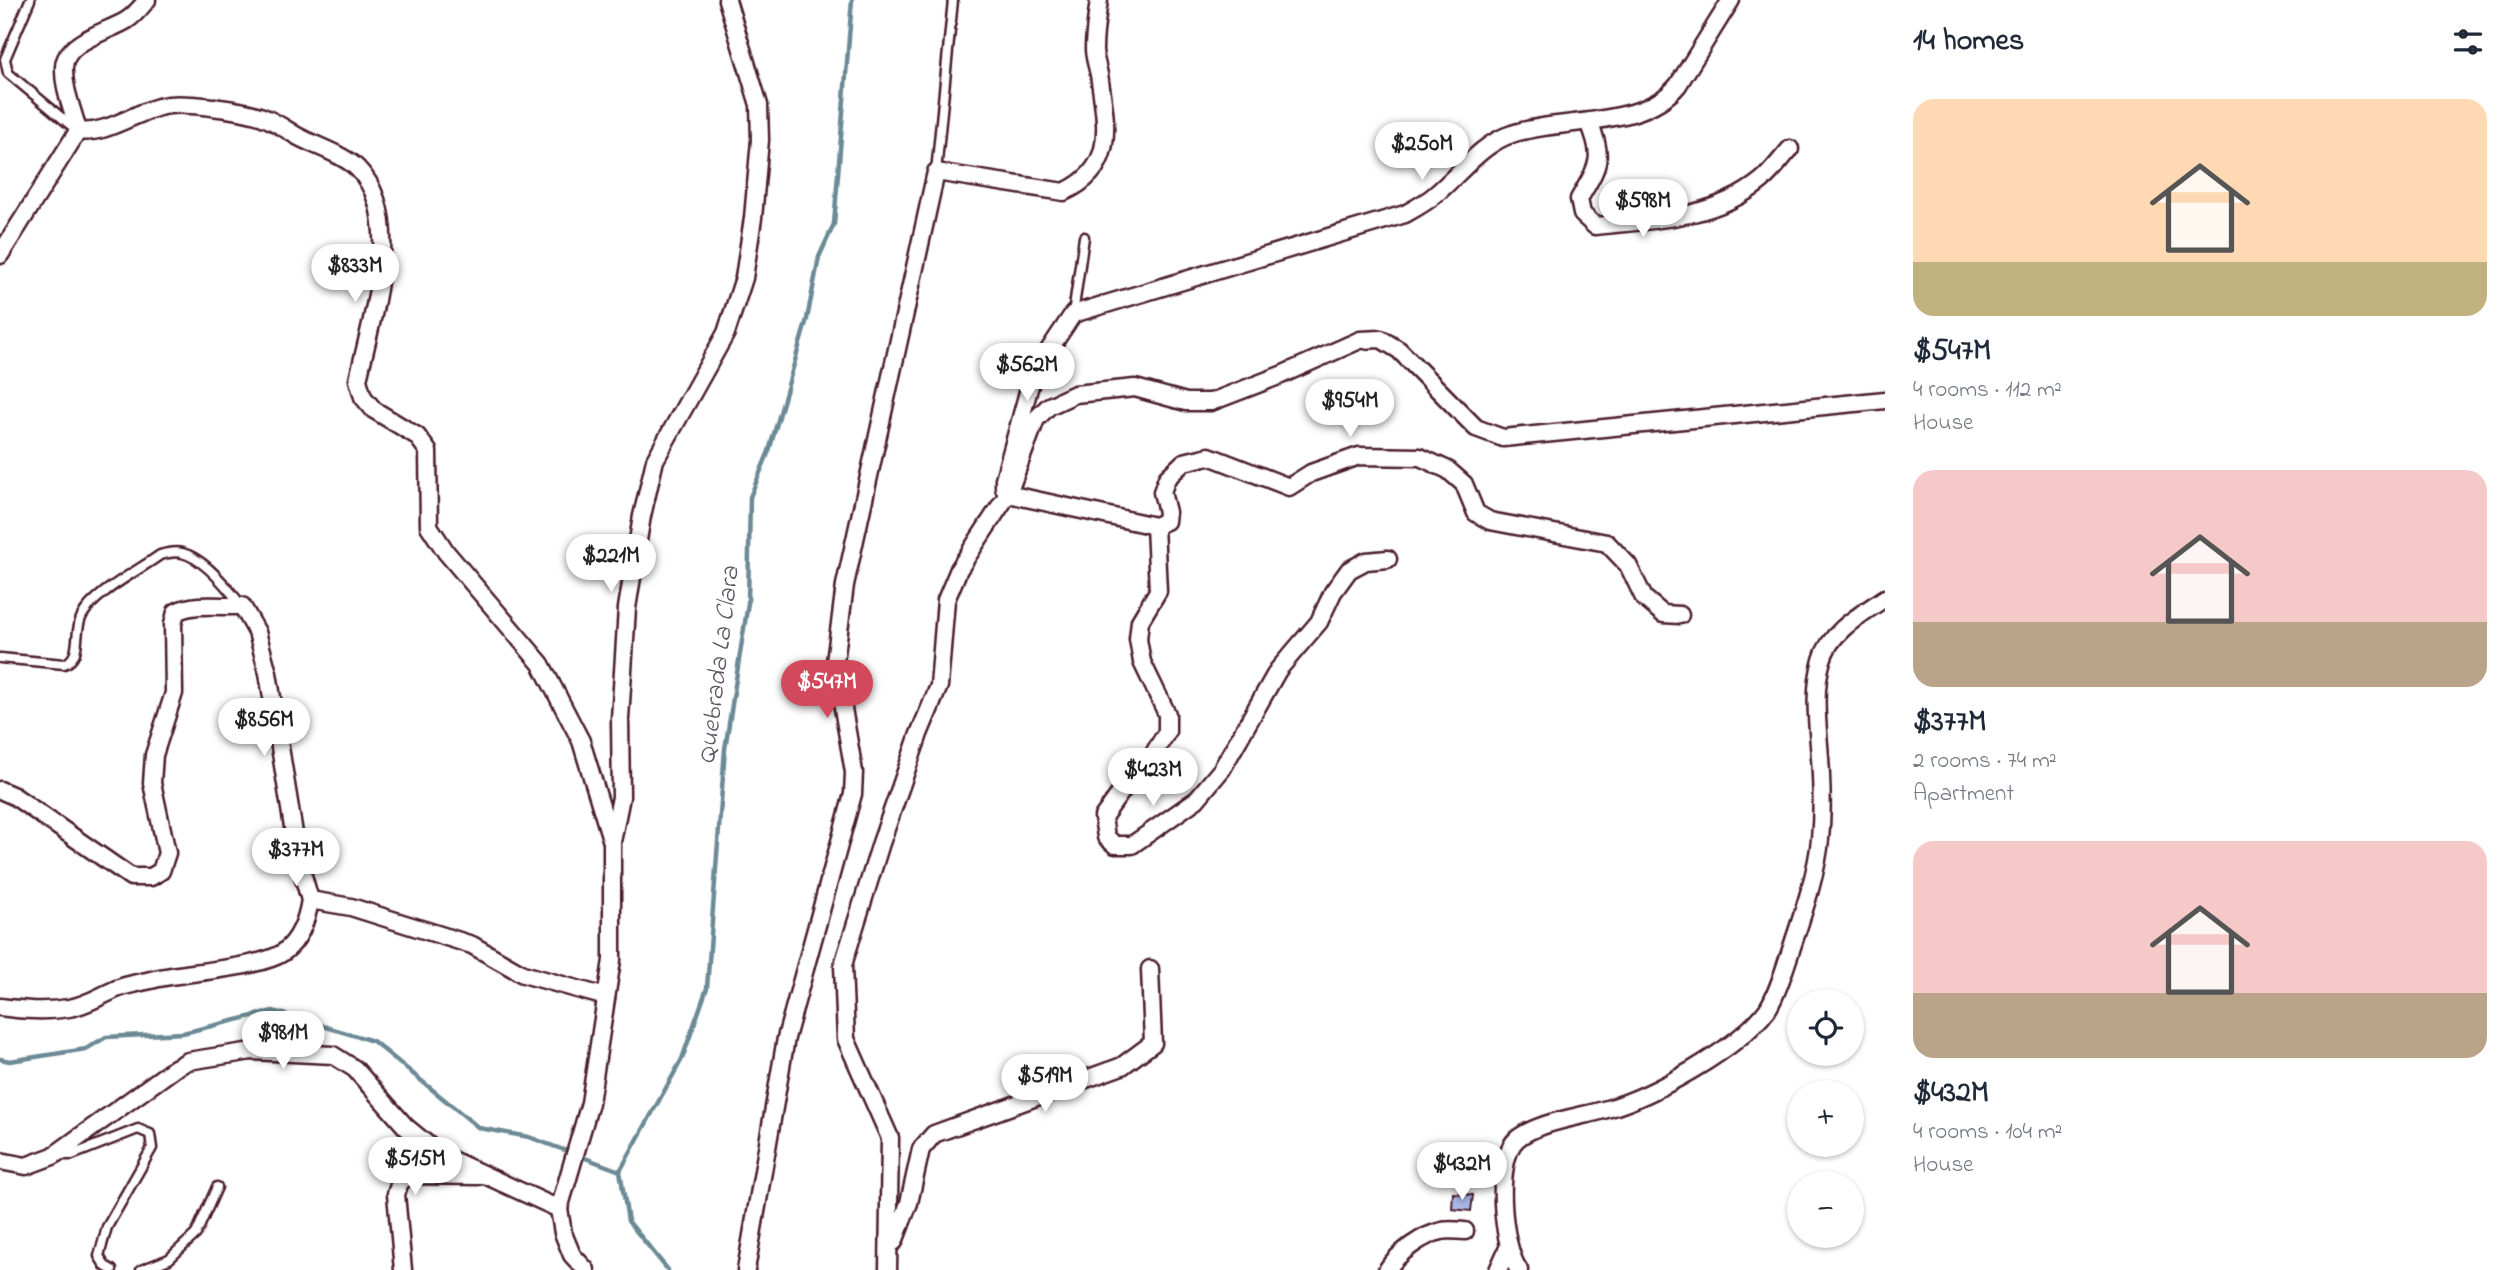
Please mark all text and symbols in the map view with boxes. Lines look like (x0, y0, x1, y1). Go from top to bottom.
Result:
text: 14 homes (1913, 20, 2024, 64)
icon: filters (2449, 23, 2487, 61)
pin: $250M (1373, 122, 1471, 182)
text: $250M (1391, 128, 1453, 161)
icon: home (2137, 145, 2263, 271)
pin: $598M (1594, 180, 1692, 239)
text: $598M (1615, 185, 1671, 218)
pin: $833M (306, 244, 404, 304)
text: $833M (327, 250, 383, 283)
text: $547M (1913, 330, 1991, 374)
pin: $562M (978, 344, 1076, 403)
text: $562M (996, 349, 1058, 382)
text: 4 rooms · 112 m² (1913, 374, 2062, 407)
pin: $954M (1301, 380, 1399, 439)
text: $954M (1321, 385, 1379, 418)
text: House (1913, 407, 1973, 440)
icon: home (2137, 516, 2263, 642)
pin: $221M (562, 534, 660, 594)
text: $221M (582, 540, 640, 573)
water label: Quebrada La Clara (689, 563, 751, 766)
pin: $547M (778, 660, 876, 720)
text: $547M (797, 666, 857, 699)
pin: $856M (215, 698, 313, 758)
text: $377M (1913, 701, 1986, 745)
text: $856M (234, 704, 294, 737)
text: 2 rooms · 74 m² (1913, 745, 2057, 778)
pin: $423M (1104, 748, 1202, 808)
text: $423M (1124, 754, 1182, 787)
text: Apartment (1913, 778, 2014, 811)
pin: $377M (247, 828, 345, 888)
text: $377M (268, 834, 324, 867)
icon: home (2137, 887, 2263, 1013)
map controls (1787, 989, 1864, 1248)
button: locate (1787, 989, 1864, 1066)
pin: $981M (234, 1012, 332, 1071)
text: $981M (258, 1017, 308, 1050)
pin: $519M (996, 1054, 1094, 1114)
text: $519M (1017, 1060, 1073, 1093)
text: $432M (1913, 1072, 1989, 1116)
button: + (1787, 1080, 1864, 1157)
text: 4 rooms · 104 m² (1913, 1116, 2062, 1149)
pin: $515M (366, 1138, 464, 1197)
pin: $432M (1413, 1142, 1511, 1202)
text: $515M (384, 1143, 446, 1176)
text: $432M (1433, 1148, 1491, 1181)
text: House (1913, 1149, 1973, 1182)
button: − (1787, 1171, 1864, 1248)

